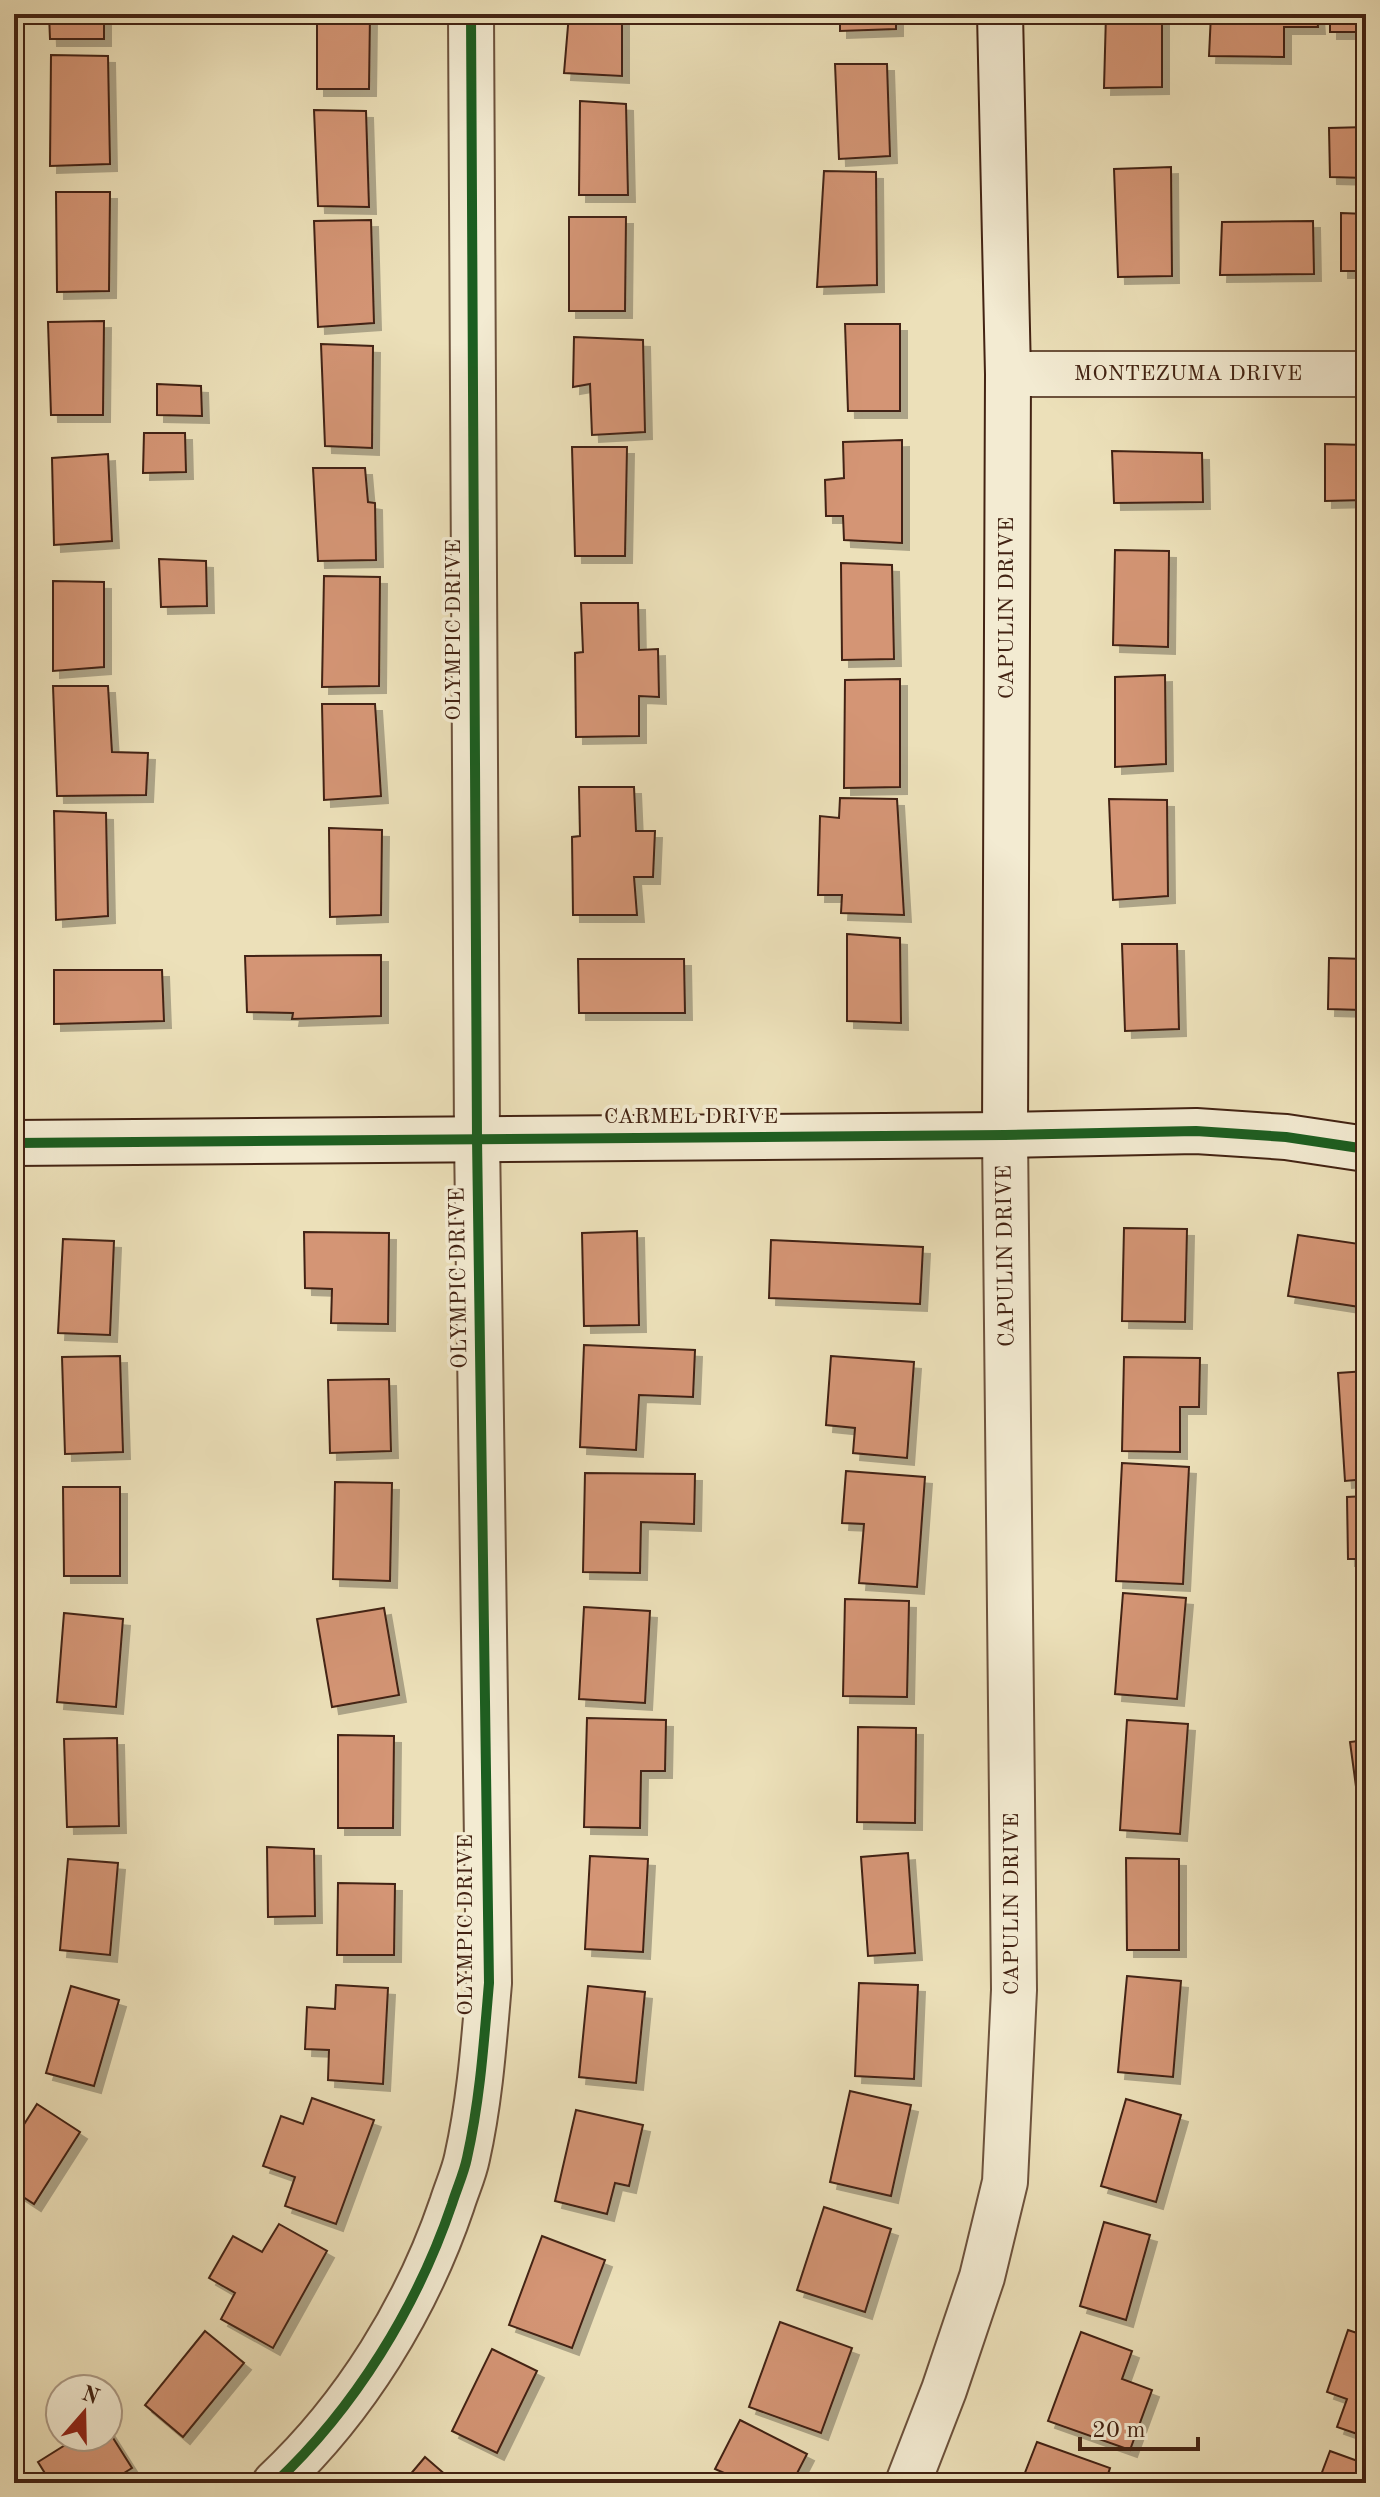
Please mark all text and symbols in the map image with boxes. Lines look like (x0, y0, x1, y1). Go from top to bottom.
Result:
street label: MONTEZUMA DRIVE (1074, 363, 1302, 385)
street label: CAPULIN DRIVE (996, 517, 1018, 699)
street label: OLYMPIC DRIVE (443, 539, 465, 721)
street label: CARMEL DRIVE (604, 1106, 778, 1128)
street label: CAPULIN DRIVE (993, 1165, 1019, 1347)
street label: OLYMPIC DRIVE (446, 1187, 472, 1369)
street label: CAPULIN DRIVE (1001, 1813, 1023, 1995)
street label: OLYMPIC DRIVE (455, 1834, 477, 2016)
north arrow (44, 2373, 124, 2453)
text: N (78, 2383, 102, 2409)
scale bar (1080, 2401, 1198, 2451)
text: 20 m (1092, 2419, 1146, 2443)

